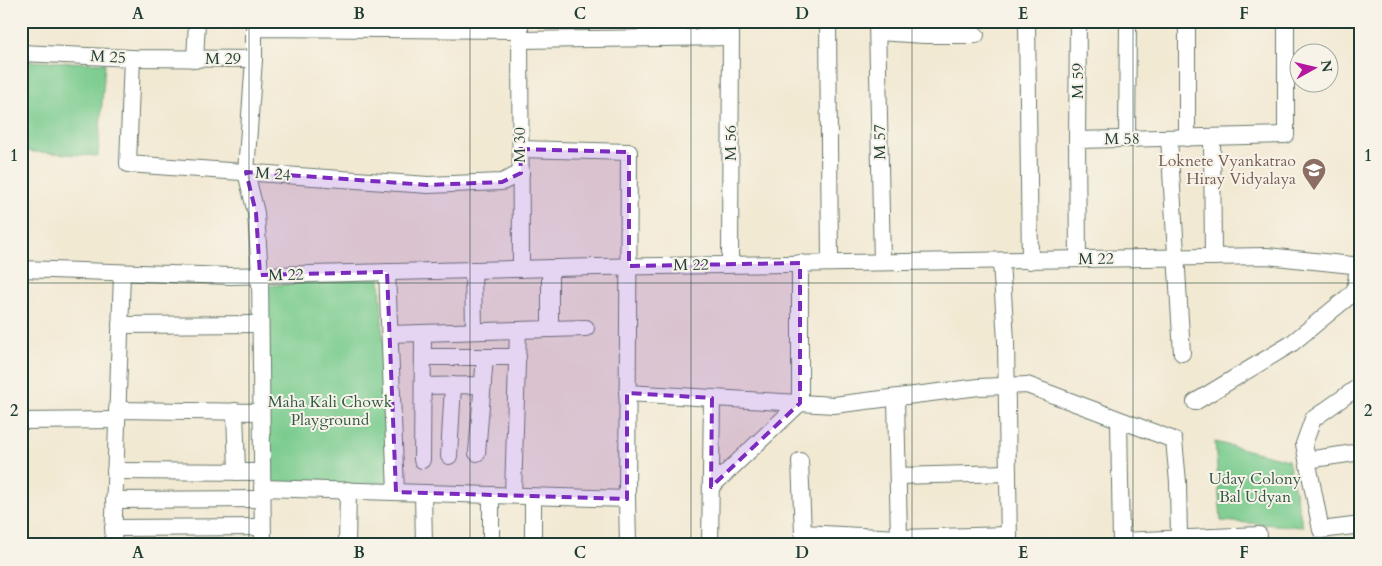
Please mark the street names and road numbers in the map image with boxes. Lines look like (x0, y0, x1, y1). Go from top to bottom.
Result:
street label: M 25 (90, 45, 126, 69)
street label: M 29 (205, 48, 241, 70)
street label: M 59 (1067, 63, 1089, 99)
street label: M 57 (869, 124, 891, 160)
street label: M 56 (720, 125, 742, 161)
street label: M 30 (509, 127, 531, 163)
street label: M 58 (1104, 128, 1140, 150)
street label: M 24 (254, 162, 292, 186)
street label: M 22 (1078, 248, 1114, 270)
street label: M 22 (673, 254, 709, 276)
street label: M 22 (268, 263, 304, 287)

